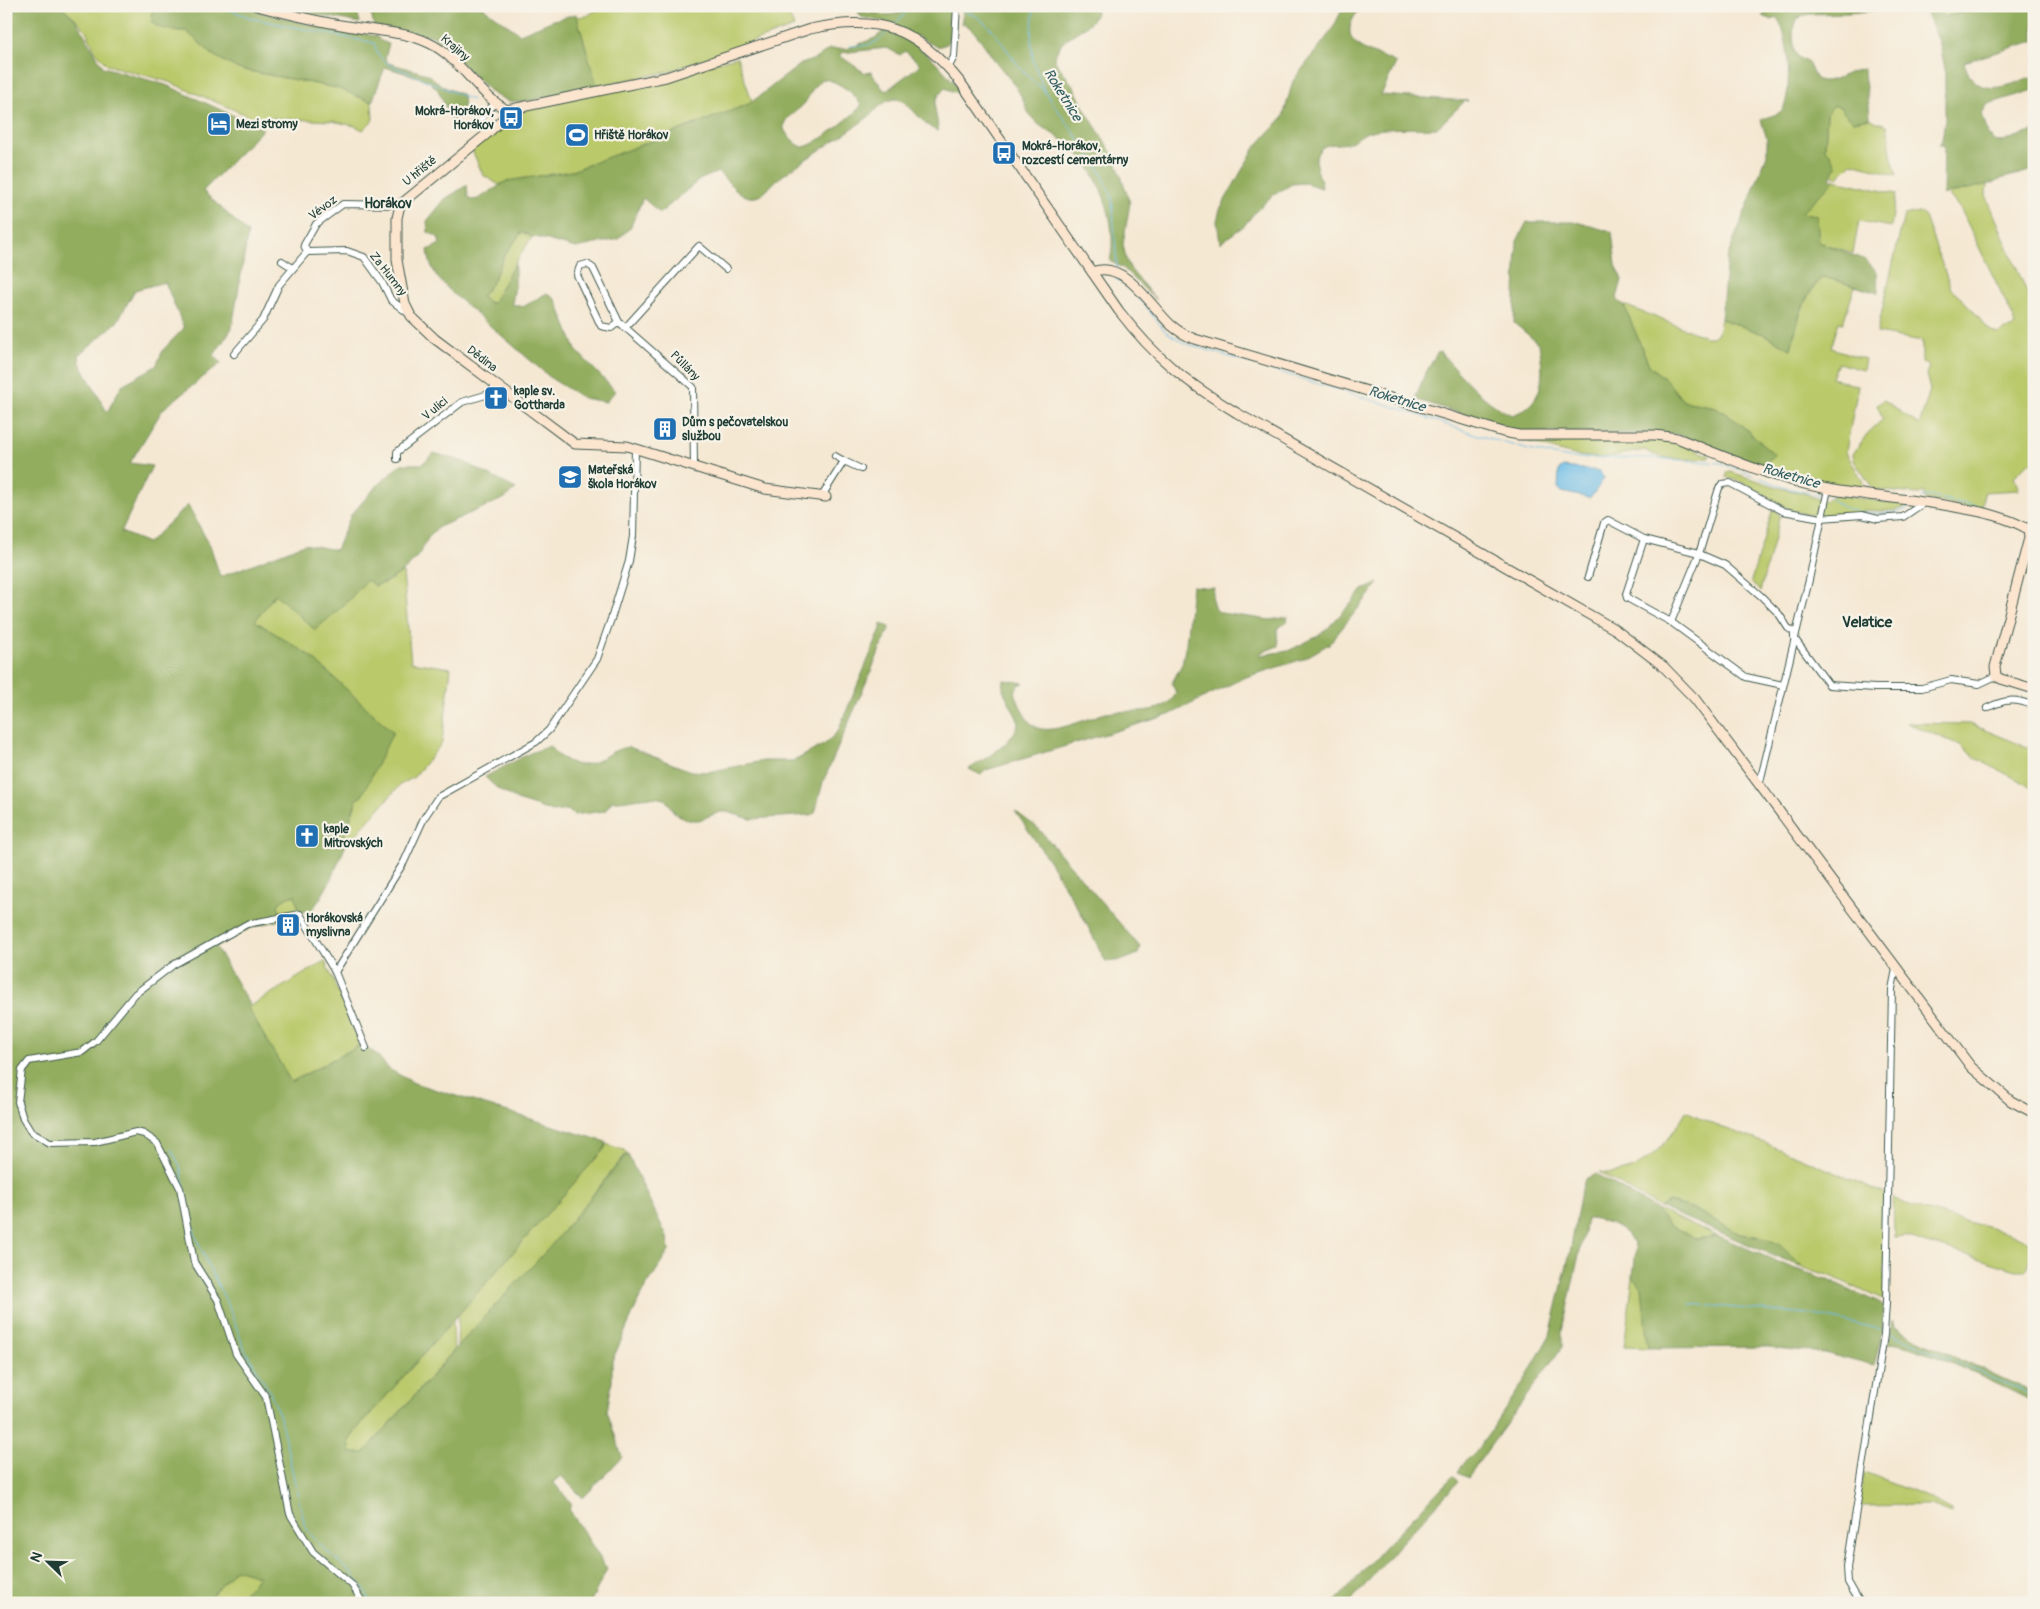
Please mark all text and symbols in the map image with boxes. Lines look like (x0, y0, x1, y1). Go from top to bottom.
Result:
street label: Krajiny (437, 31, 473, 65)
water label: Roketnice (1040, 66, 1087, 126)
place label: Mokrá-Horákov, Horákov (415, 104, 495, 133)
bus stop icon: Mokrá-Horákov, Horákov (498, 105, 524, 131)
hotel icon: Mezi stromy (206, 111, 232, 137)
place label: Mezi stromy (236, 117, 299, 132)
sports icon: Hřiště Horákov (564, 122, 590, 148)
place label: Hřiště Horákov (594, 128, 669, 143)
place label: Mokrá-Horákov, rozcestí cementárny (1022, 139, 1129, 168)
bus stop icon: Mokrá-Horákov, rozcestí cementárny (991, 140, 1017, 166)
street label: U hřiště (400, 153, 440, 189)
street label: Vévoz (306, 192, 340, 224)
district label: Horákov (364, 195, 412, 212)
street label: Za Humny (366, 249, 410, 299)
street label: Dědina (464, 343, 500, 376)
street label: Půllány (667, 348, 703, 384)
water label: Roketnice (1367, 382, 1429, 416)
place label: kaple sv. Gottharda (513, 384, 565, 413)
church icon: kaple sv. Gottharda (483, 385, 509, 411)
street label: V ulici (419, 394, 451, 424)
place label: Dům s pečovatelskou službou (682, 415, 788, 444)
building icon: Dům s pečovatelskou službou (652, 416, 678, 442)
water label: Roketnice (1761, 460, 1823, 493)
place label: Mateřská škola Horákov (588, 463, 657, 492)
school or university icon: Mateřská škola Horákov (557, 464, 583, 490)
district label: Velatice (1842, 613, 1893, 632)
place label: kaple Mitrovských (323, 822, 383, 851)
church icon: kaple Mitrovských (294, 823, 320, 849)
place label: Horákovská myslivna (306, 911, 363, 940)
building icon: Horákovská myslivna (275, 912, 301, 938)
north arrow (22, 1536, 72, 1586)
text: N (27, 1549, 46, 1565)

